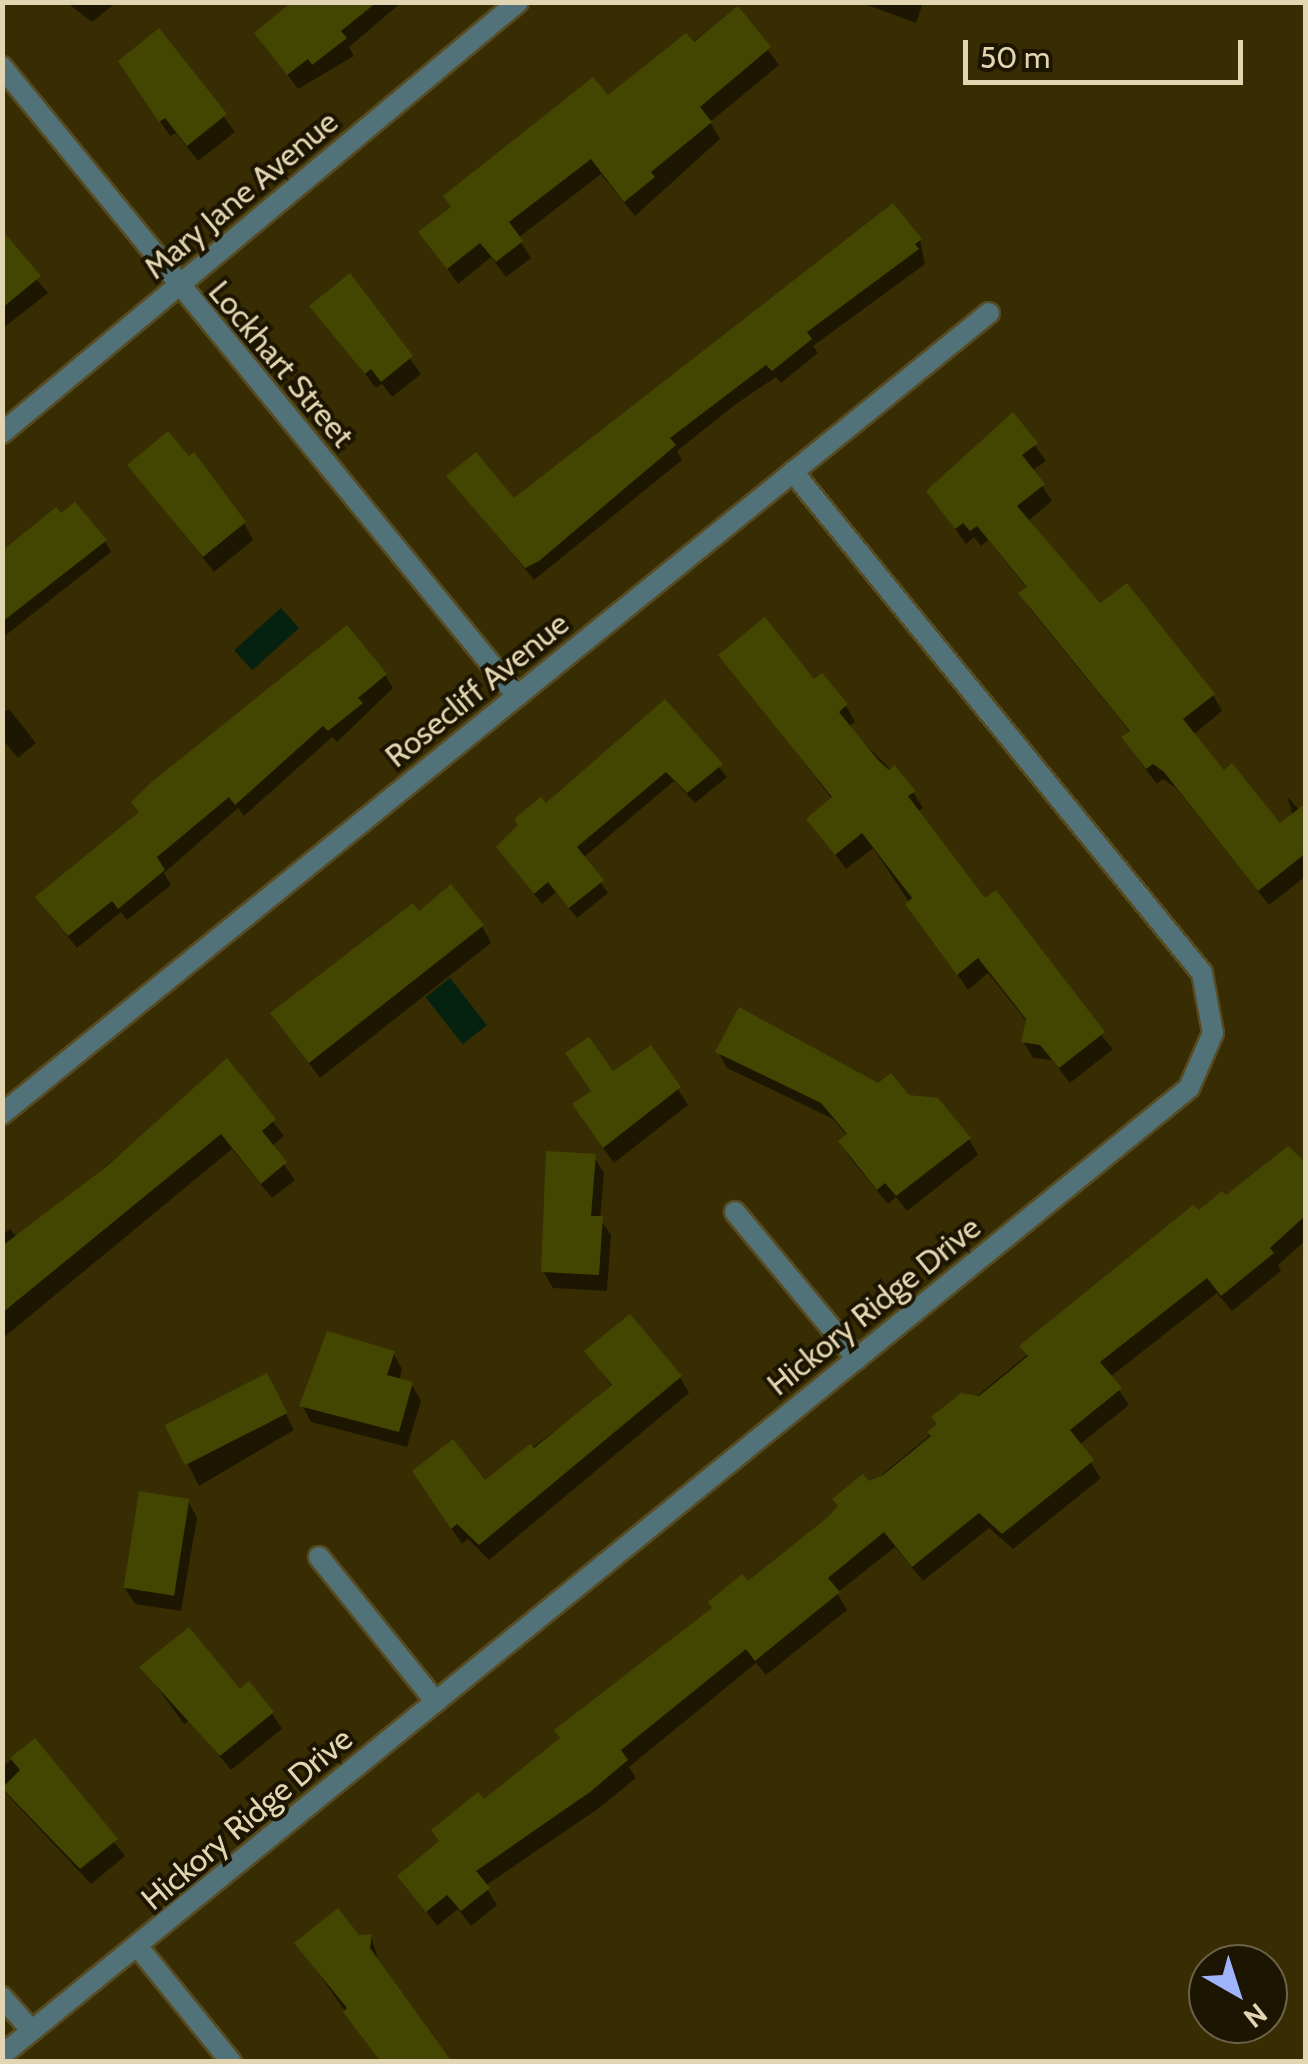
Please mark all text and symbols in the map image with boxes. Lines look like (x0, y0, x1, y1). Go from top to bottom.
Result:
scale bar (968, 20, 1248, 82)
text: 50 m (980, 39, 1050, 76)
street label: Mary Jane Avenue (136, 103, 346, 287)
street label: Lockhart Street (200, 273, 362, 455)
street label: Rosecliff Avenue (378, 604, 576, 776)
street label: Hickory Ridge Drive (760, 1208, 988, 1404)
street label: Hickory Ridge Drive (134, 1720, 360, 1918)
north arrow (1188, 1944, 1288, 2044)
text: N (1237, 1996, 1274, 2035)

